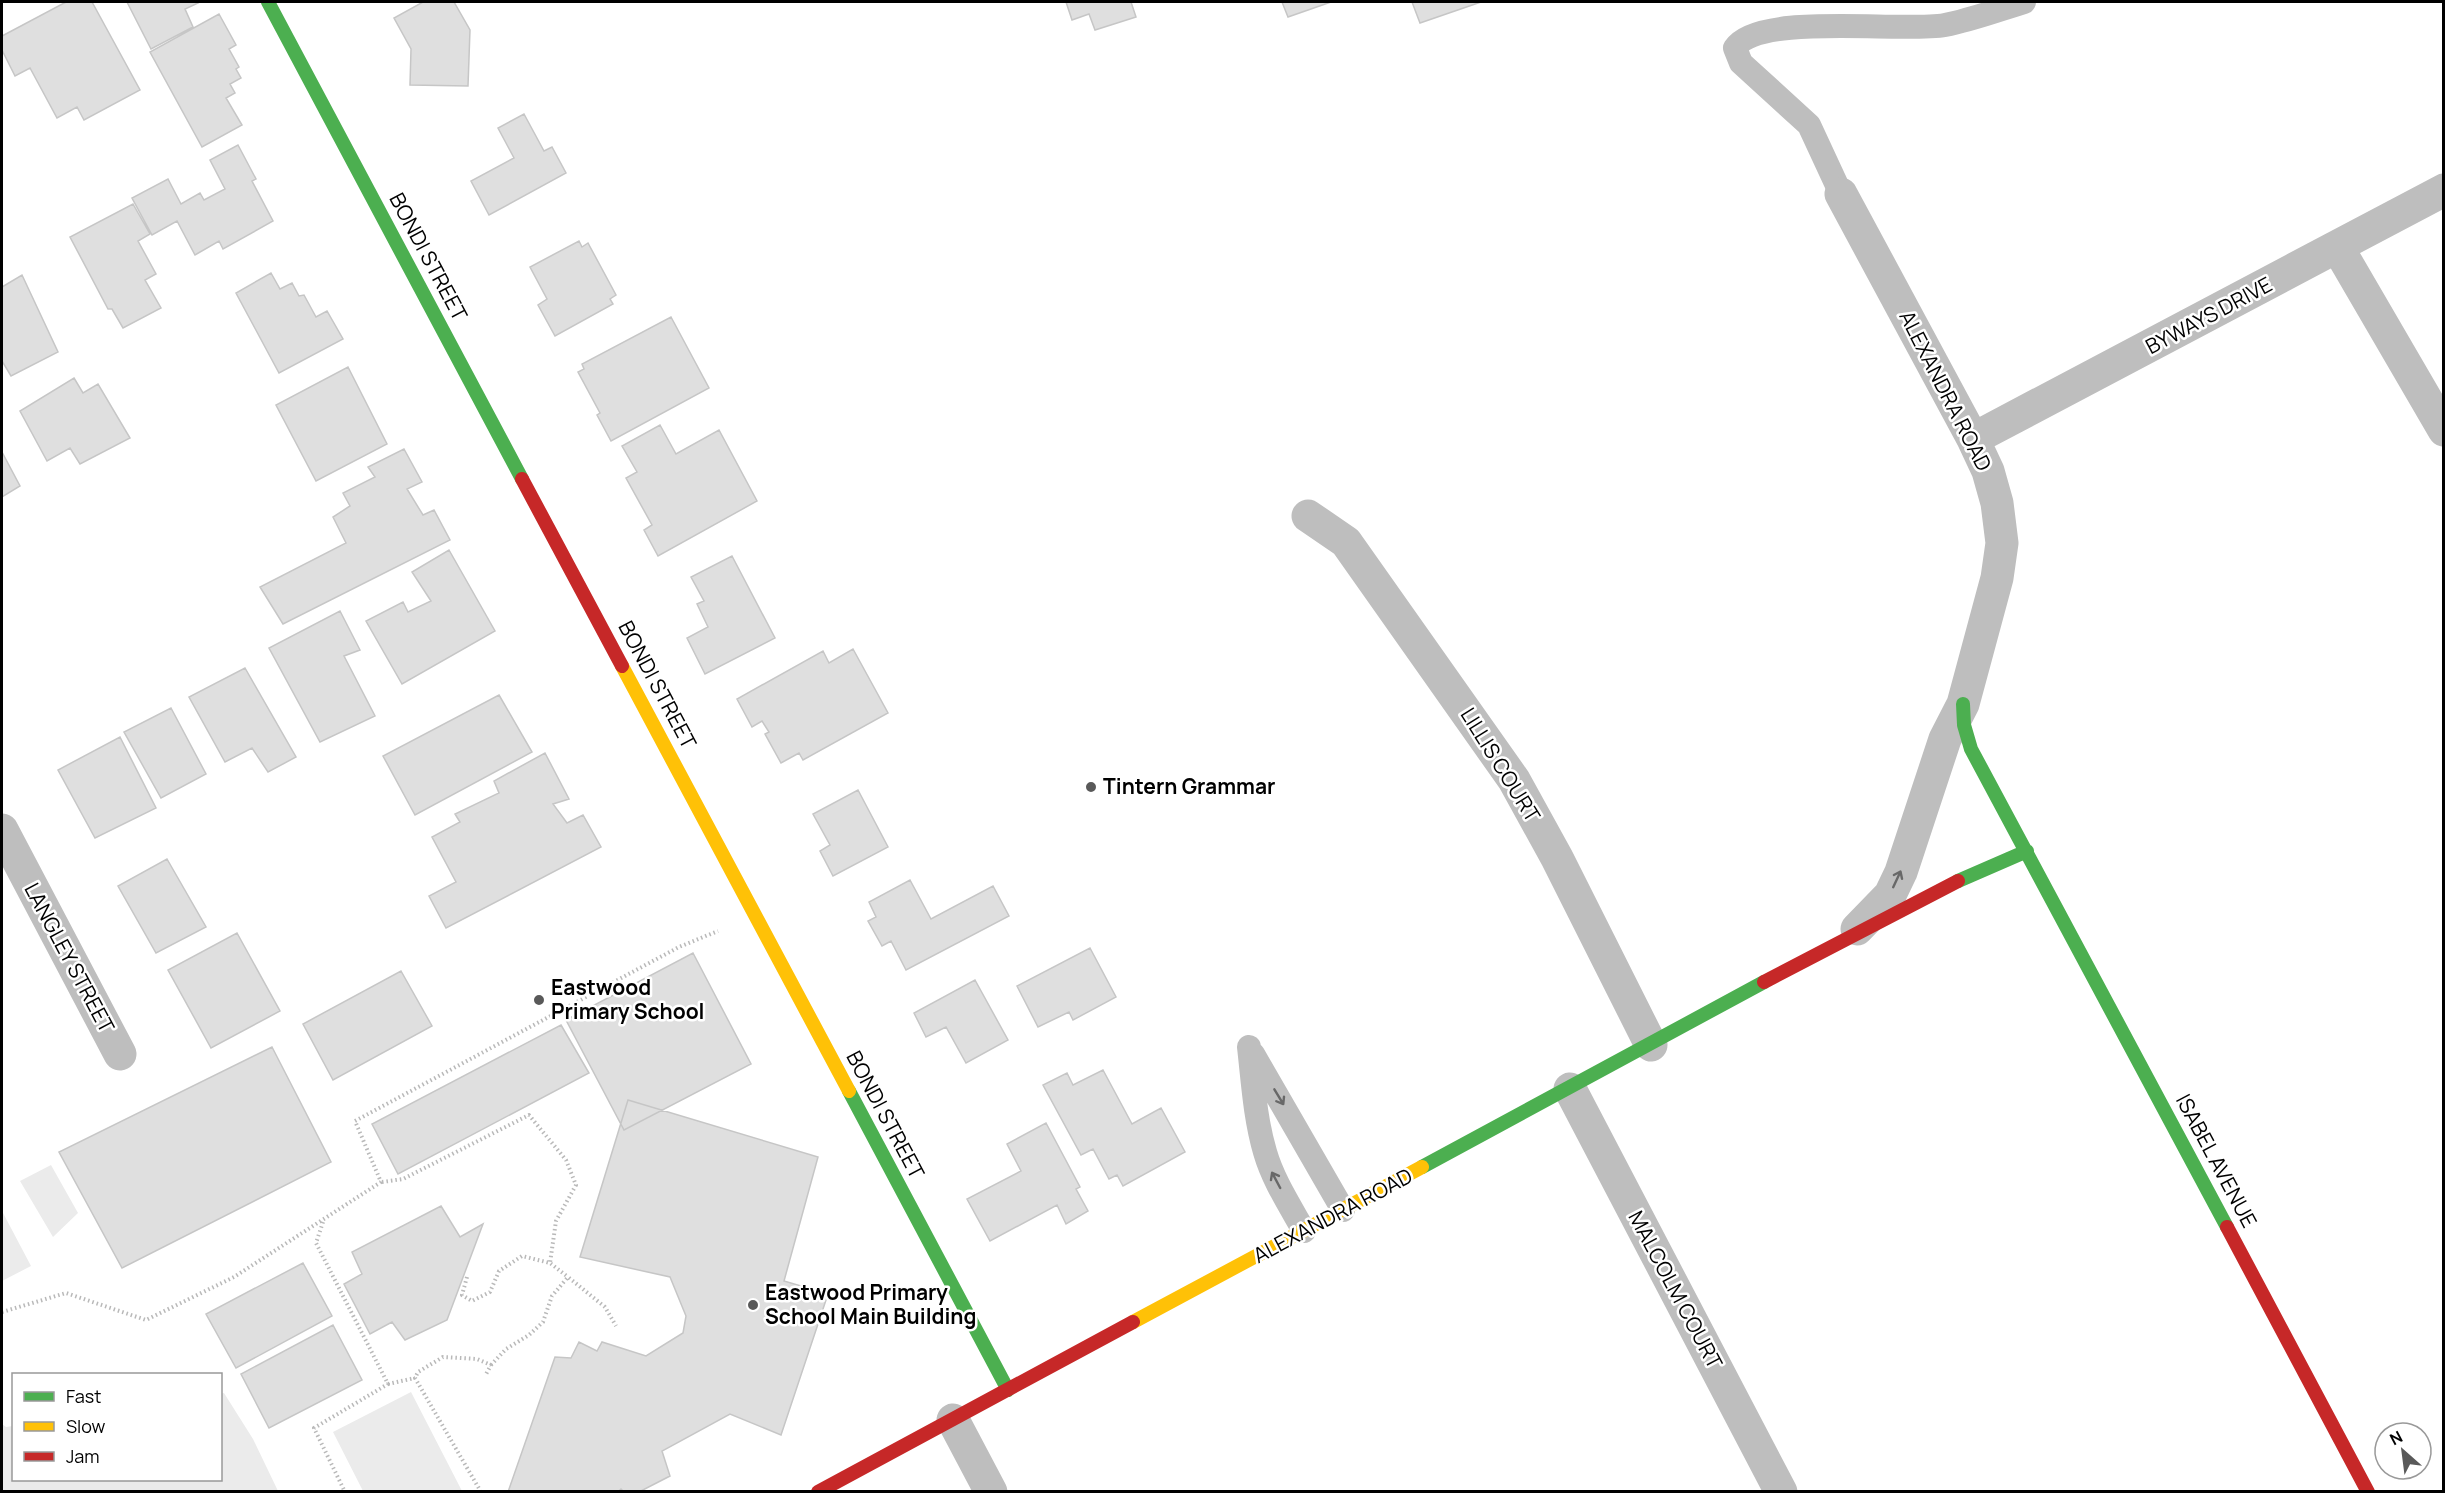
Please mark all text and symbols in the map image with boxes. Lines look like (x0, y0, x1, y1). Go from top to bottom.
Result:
street label: BONDI STREET (383, 188, 475, 326)
street label: BYWAYS DRIVE (2140, 270, 2277, 360)
street label: ALEXANDRA ROAD (1893, 305, 1998, 476)
street label: BONDI STREET (612, 616, 704, 754)
street label: LILLIS COURT (1455, 702, 1547, 827)
place label: Tintern Grammar (1103, 772, 1275, 800)
marker: Tintern Grammar (1084, 780, 1098, 794)
one-way arrow (1892, 870, 1904, 888)
street label: LANGLEY STREET (19, 878, 121, 1038)
place label: Eastwood Primary School (551, 973, 705, 1025)
marker: Eastwood Primary School (532, 993, 546, 1007)
street label: BONDI STREET (840, 1046, 932, 1184)
one-way arrow (1273, 1088, 1285, 1105)
street label: ISABEL AVENUE (2170, 1089, 2264, 1232)
street label: ALEXANDRA ROAD (1248, 1161, 1417, 1269)
one-way arrow (1270, 1171, 1281, 1189)
street label: MALCOLM COURT (1622, 1206, 1730, 1374)
place label: Eastwood Primary School Main Building (765, 1278, 976, 1330)
marker: Eastwood Primary School Main Building (746, 1298, 760, 1312)
legend (12, 1373, 222, 1481)
text: Fast (66, 1384, 101, 1408)
text: Slow (66, 1414, 106, 1438)
north arrow (2373, 1421, 2433, 1481)
text: N (2386, 1425, 2406, 1450)
text: Jam (66, 1444, 100, 1468)

